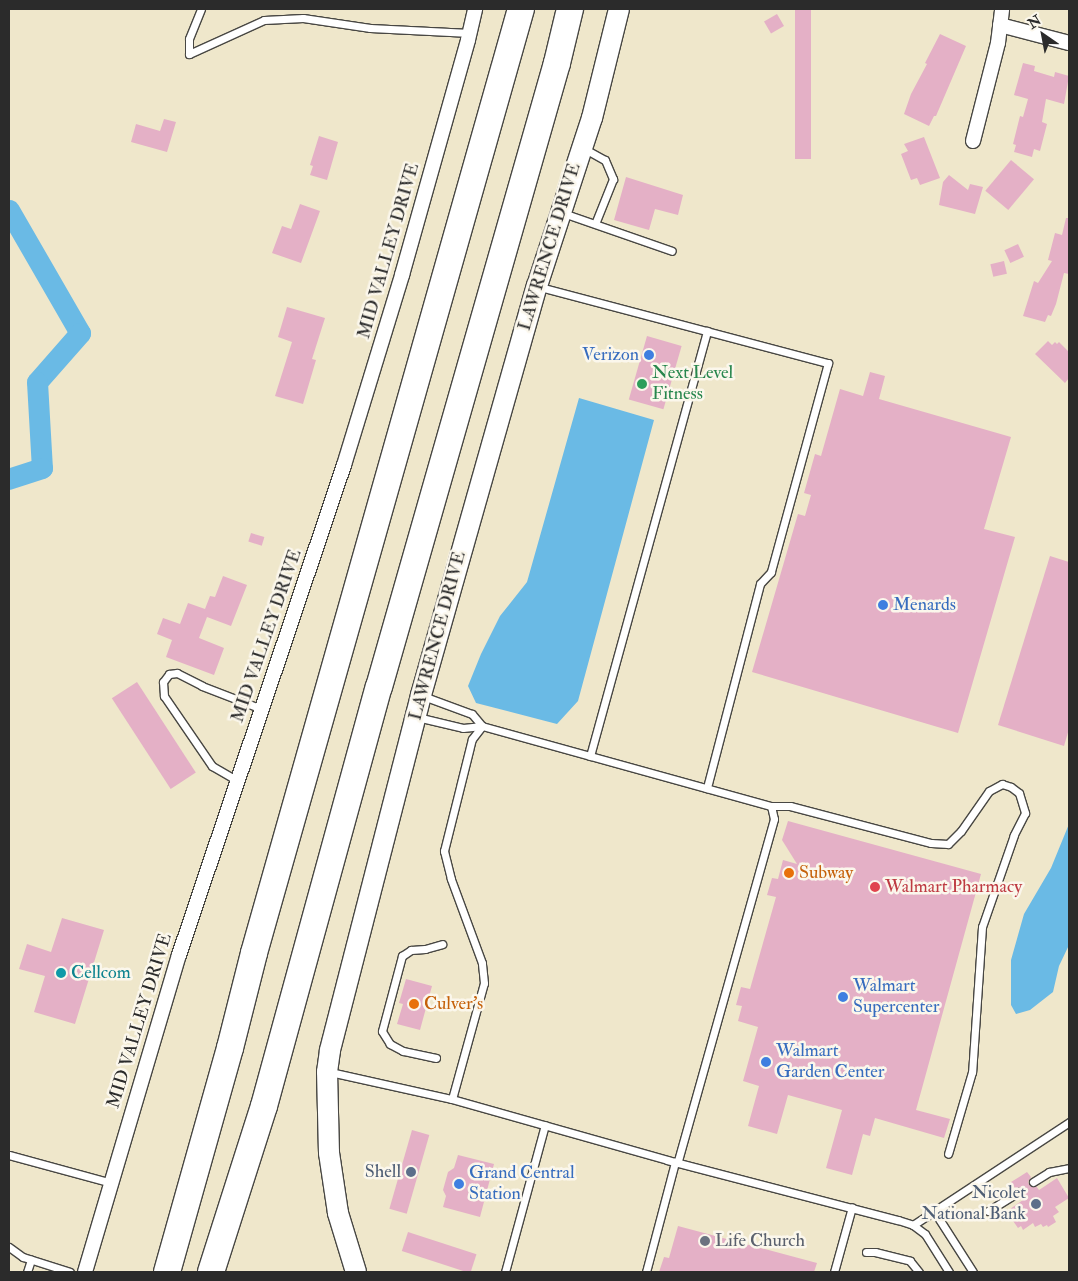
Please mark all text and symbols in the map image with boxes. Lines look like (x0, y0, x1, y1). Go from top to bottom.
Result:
north arrow (1018, 10, 1068, 60)
text: N (1025, 11, 1044, 33)
street label: MID VALLEY DRIVE (354, 161, 424, 341)
street label: LAWRENCE DRIVE (514, 161, 586, 333)
place label: Verizon (582, 344, 639, 366)
marker: Verizon (643, 349, 655, 361)
place label: Next Level Fitness (652, 363, 733, 406)
marker: Next Level Fitness (636, 378, 648, 390)
street label: MID VALLEY DRIVE (227, 547, 307, 725)
street label: LAWRENCE DRIVE (405, 549, 471, 723)
place label: Menards (893, 594, 956, 616)
marker: Menards (877, 599, 889, 611)
place label: Subway (799, 862, 853, 884)
marker: Subway (783, 867, 795, 879)
place label: Walmart Pharmacy (885, 876, 1022, 898)
marker: Walmart Pharmacy (869, 881, 881, 893)
street label: MID VALLEY DRIVE (103, 931, 177, 1111)
place label: Cellcom (71, 962, 131, 984)
marker: Cellcom (55, 967, 67, 979)
place label: Walmart Supercenter (853, 976, 940, 1019)
marker: Walmart Supercenter (837, 991, 849, 1003)
place label: Culver's (424, 993, 483, 1015)
marker: Culver's (408, 998, 420, 1010)
place label: Walmart Garden Center (776, 1041, 885, 1084)
marker: Walmart Garden Center (760, 1056, 772, 1068)
place label: Shell (365, 1161, 401, 1183)
place label: Grand Central Station (469, 1163, 575, 1206)
marker: Shell (405, 1166, 417, 1178)
marker: Grand Central Station (453, 1178, 465, 1190)
place label: Nicolet National Bank (922, 1183, 1026, 1226)
marker: Nicolet National Bank (1030, 1198, 1042, 1210)
place label: Life Church (715, 1230, 805, 1252)
marker: Life Church (699, 1235, 711, 1247)

